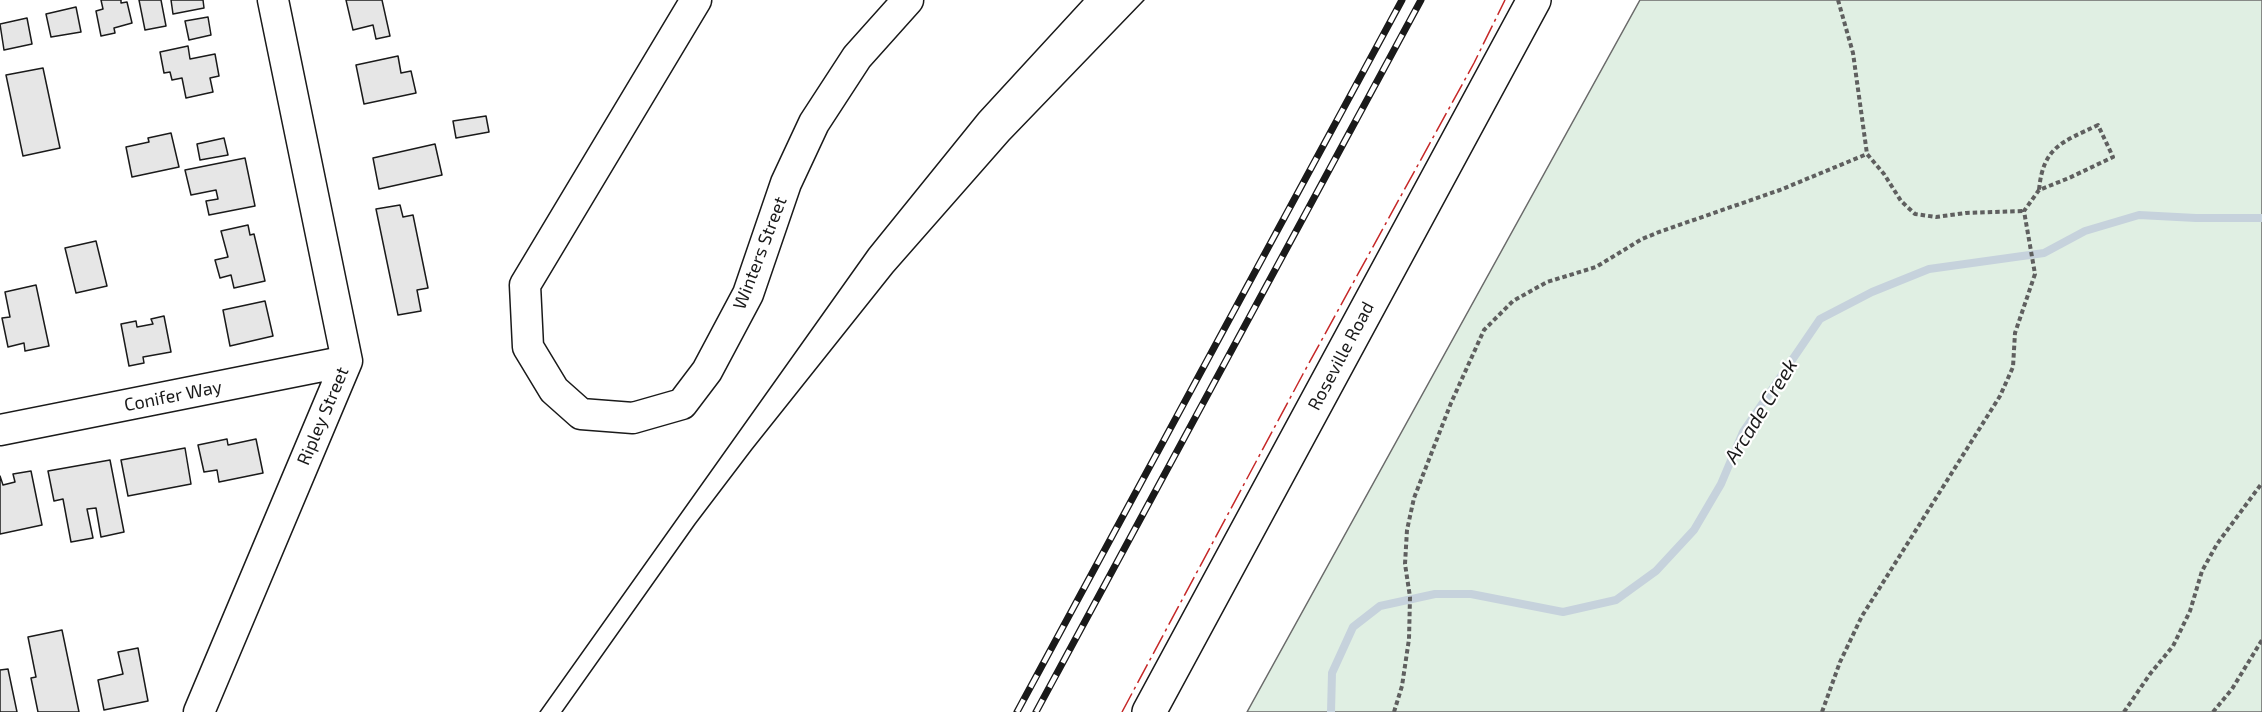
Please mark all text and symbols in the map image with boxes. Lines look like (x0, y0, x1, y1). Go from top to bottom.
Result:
street label: Winters Street (729, 194, 791, 312)
street label: Roseville Road (1303, 298, 1379, 414)
water label: Arcade Creek (1719, 354, 1803, 468)
street label: Ripley Street (293, 364, 353, 468)
street label: Conifer Way (122, 376, 224, 416)

